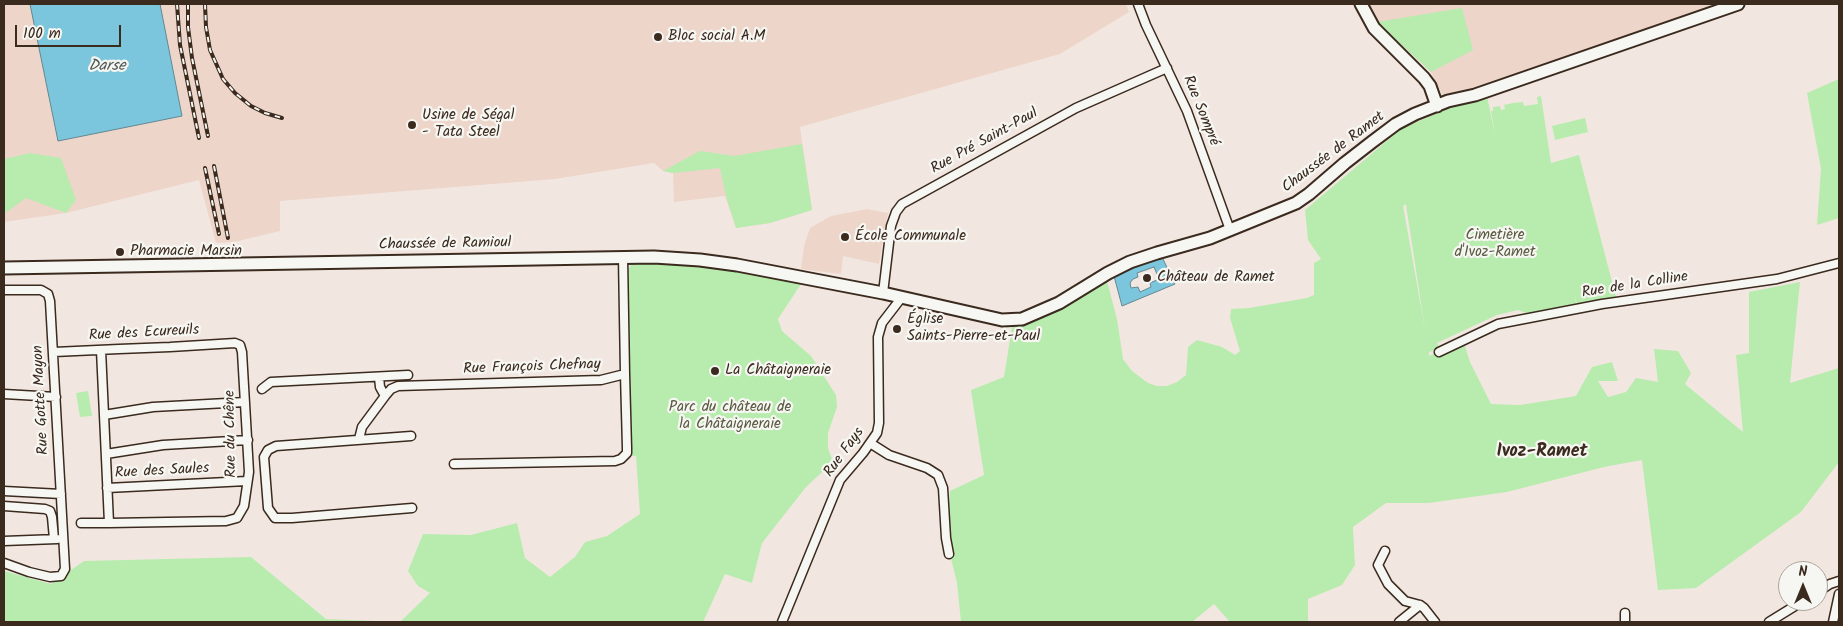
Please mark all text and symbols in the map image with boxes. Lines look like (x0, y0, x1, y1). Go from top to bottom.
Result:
scale bar (18, 15, 124, 47)
text: 100 m (23, 22, 61, 46)
place label: Bloc social A.M (668, 28, 765, 46)
marker: Bloc social A.M (652, 31, 664, 43)
water label: Darse (88, 57, 126, 77)
street label: Rue Sompré (1178, 73, 1222, 149)
street label: Rue Pré Saint-Paul (928, 105, 1042, 179)
place label: Usine de Ségal - Tata Steel (422, 107, 514, 142)
street label: Chaussée de Ramet (1279, 109, 1389, 197)
marker: Usine de Ségal - Tata Steel (406, 119, 418, 131)
park label: Cimetière d'Ivoz-Ramet (1454, 227, 1536, 262)
place label: École Communale (855, 228, 966, 246)
marker: École Communale (839, 231, 851, 243)
street label: Chaussée de Ramioul (379, 235, 511, 255)
place label: Pharmacie Marsin (130, 243, 242, 261)
marker: Pharmacie Marsin (114, 246, 126, 258)
place label: Château de Ramet (1157, 269, 1274, 287)
street label: Rue de la Colline (1581, 269, 1689, 303)
marker: Château de Ramet (1141, 272, 1153, 284)
place label: Église Saints-Pierre-et-Paul (907, 311, 1040, 346)
street label: Rue des Ecureuils (88, 322, 200, 346)
marker: Église Saints-Pierre-et-Paul (891, 323, 903, 335)
street label: Rue Gotte Mayon (30, 345, 54, 455)
street label: Rue François Chefnay (463, 357, 601, 379)
place label: La Châtaigneraie (725, 362, 831, 380)
marker: La Châtaigneraie (709, 365, 721, 377)
street label: Rue du Chêne (222, 390, 242, 478)
park label: Parc du château de la Châtaigneraie (669, 399, 791, 434)
street label: Rue Fays (821, 425, 869, 481)
district label: Ivoz-Ramet (1496, 442, 1588, 464)
street label: Rue des Saules (114, 461, 210, 483)
north arrow (1778, 561, 1828, 611)
text: N (1799, 561, 1807, 583)

